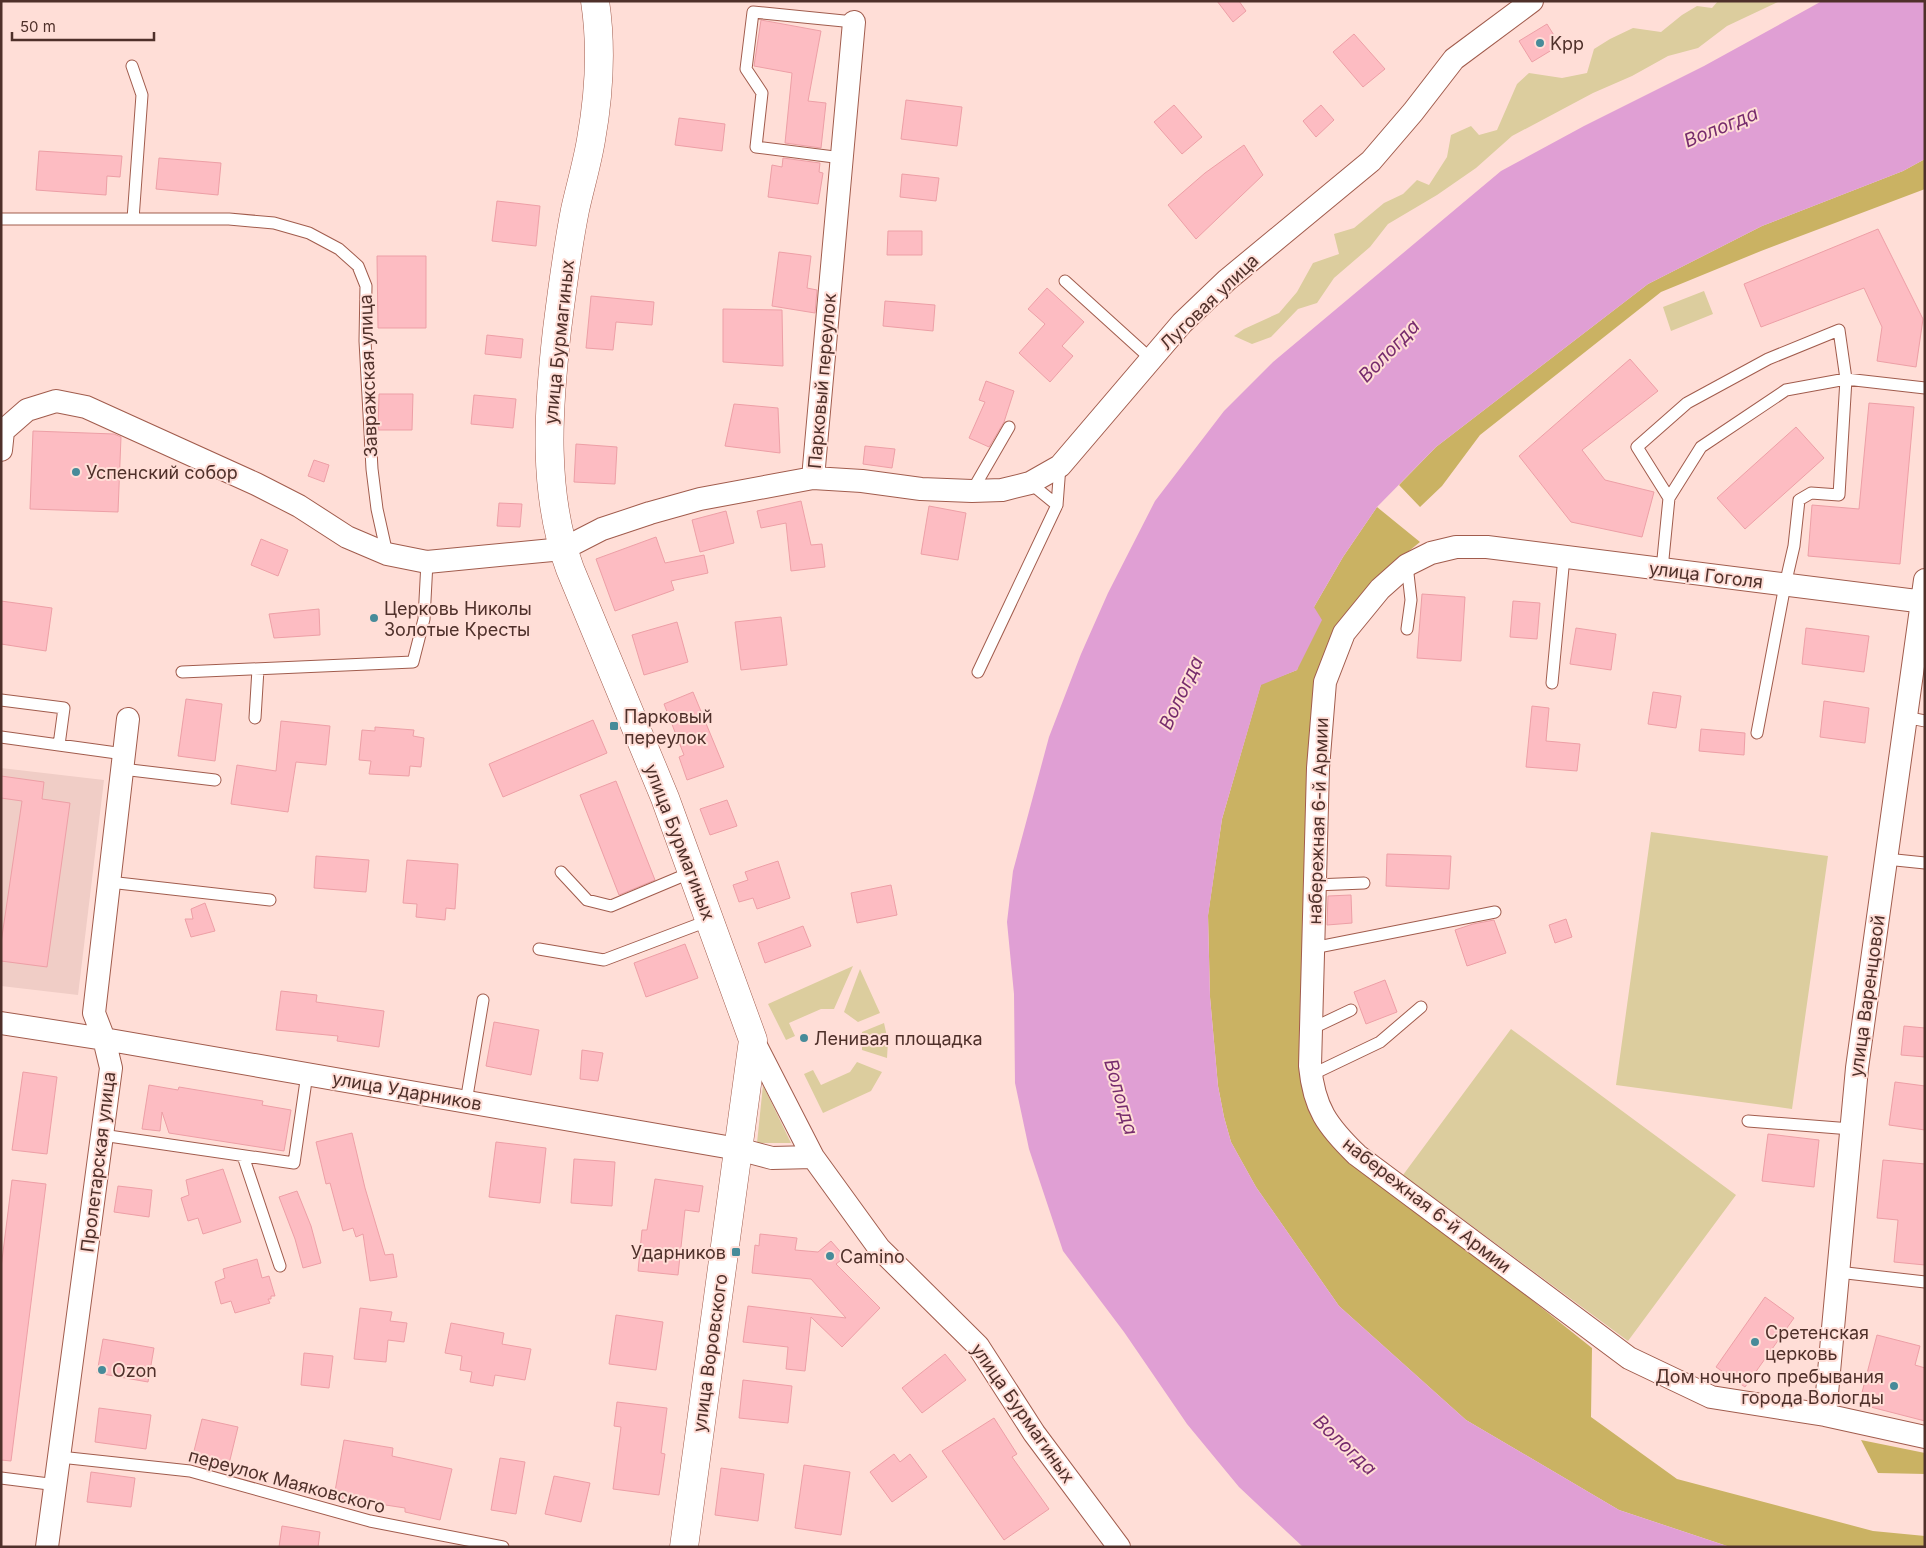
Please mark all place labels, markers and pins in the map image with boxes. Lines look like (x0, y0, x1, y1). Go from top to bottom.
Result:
place label: Kpp (1550, 33, 1584, 54)
marker: Kpp (1534, 37, 1546, 49)
place label: Успенский собор (86, 462, 238, 483)
marker: Успенский собор (70, 466, 82, 478)
place label: Церковь Николы Золотые Кресты (384, 598, 532, 640)
marker: Церковь Николы Золотые Кресты (368, 612, 380, 624)
place label: Парковый переулок (624, 706, 713, 748)
marker: Парковый переулок (608, 720, 620, 732)
place label: Ленивая площадка (814, 1028, 983, 1049)
marker: Ленивая площадка (798, 1032, 810, 1044)
place label: Ударников (631, 1242, 726, 1263)
marker: Ударников (730, 1246, 742, 1258)
place label: Camino (840, 1246, 905, 1267)
marker: Camino (824, 1250, 836, 1262)
place label: Сретенская церковь (1765, 1322, 1869, 1364)
marker: Сретенская церковь (1749, 1336, 1761, 1348)
place label: Ozon (112, 1360, 157, 1381)
marker: Ozon (96, 1364, 108, 1376)
place label: Дом ночного пребывания города Вологды (1655, 1366, 1884, 1408)
marker: Дом ночного пребывания города Вологды (1888, 1380, 1900, 1392)

